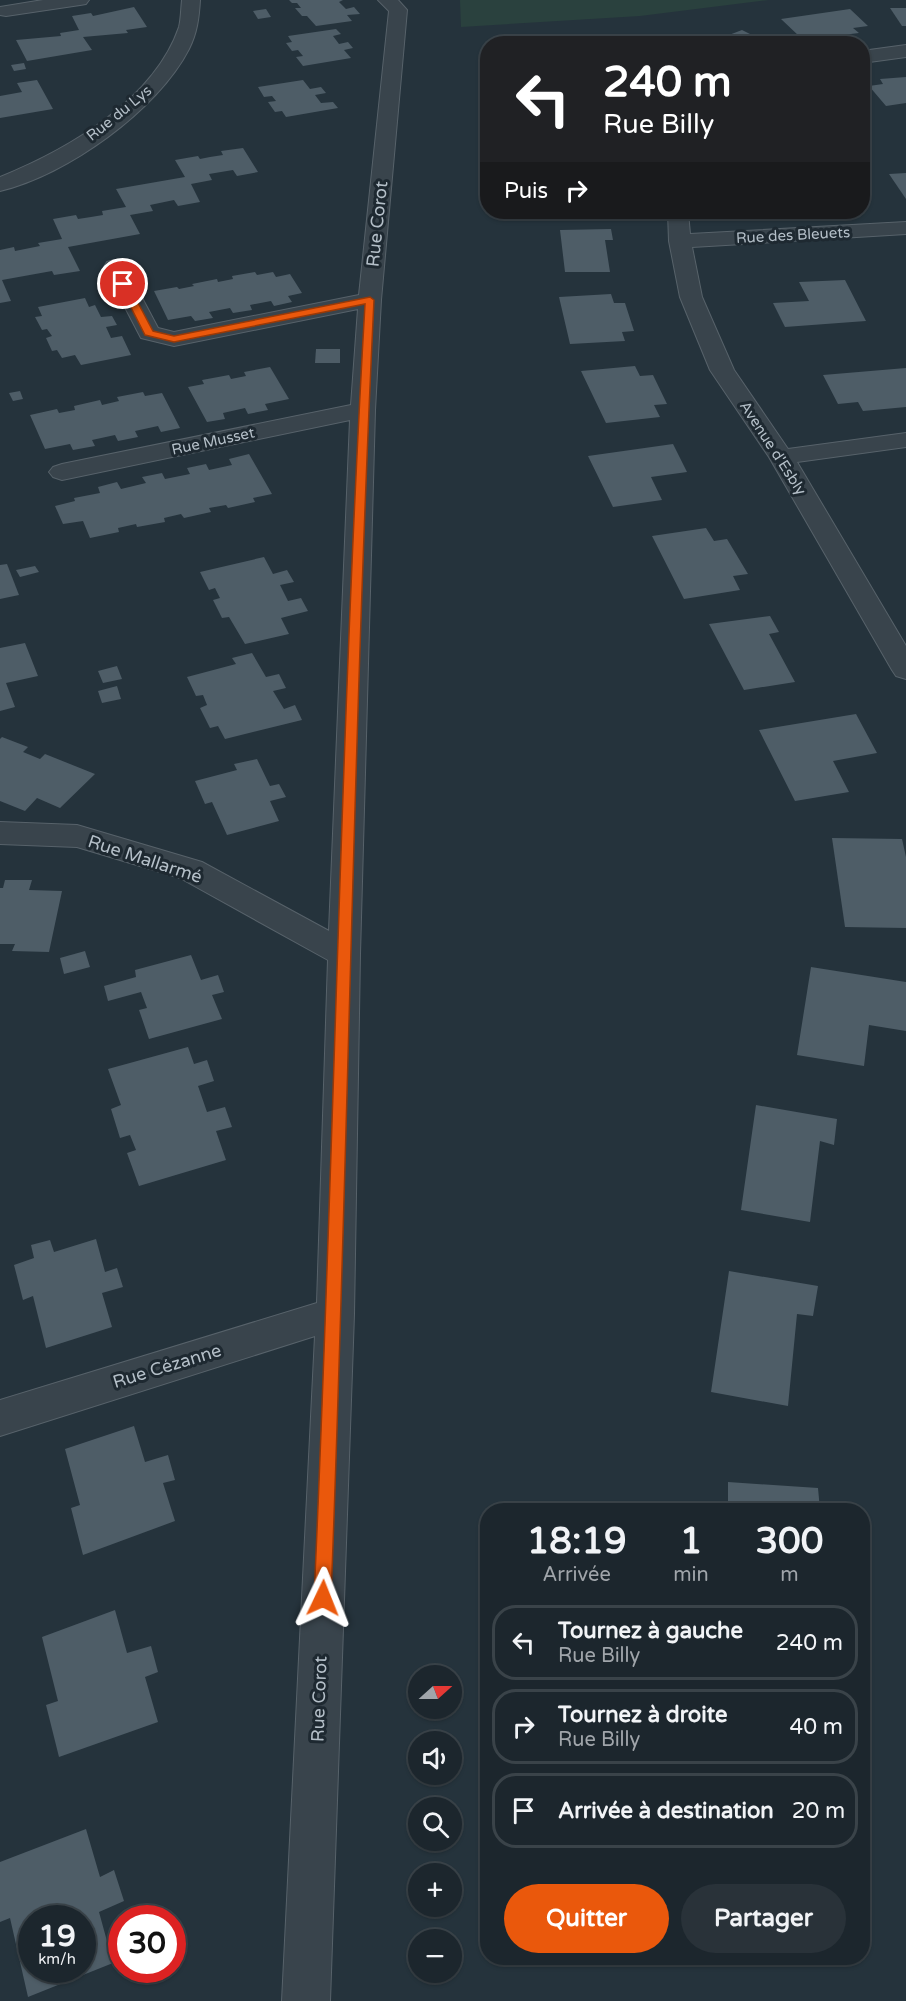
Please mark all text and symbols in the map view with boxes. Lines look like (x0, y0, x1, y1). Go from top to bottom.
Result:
text: 240 m (603, 57, 732, 108)
icon: left (504, 60, 582, 138)
street label: Rue du Lys (83, 81, 155, 145)
text: Rue Billy (603, 108, 714, 141)
icon: right (560, 174, 593, 207)
text: Puis (504, 178, 548, 204)
street label: Rue Corot (362, 180, 392, 268)
street label: Rue des Bleuets (735, 223, 851, 247)
pin (97, 258, 148, 309)
icon: arrive (106, 267, 139, 300)
street label: Avenue d'Esbly (736, 398, 810, 498)
street label: Rue Musset (170, 423, 256, 459)
street label: Rue Mallarmé (85, 830, 205, 888)
street label: Rue Cézanne (110, 1339, 224, 1393)
text: 18:19 (527, 1520, 627, 1563)
text: 1 (680, 1520, 702, 1563)
text: 300 (755, 1520, 823, 1563)
text: Arrivée (543, 1563, 611, 1587)
text: min (673, 1563, 709, 1587)
text: m (780, 1563, 799, 1587)
position arrow (291, 1566, 355, 1630)
text: Tournez à gauche (558, 1618, 743, 1644)
icon: left (507, 1626, 540, 1659)
text: 240 m (776, 1630, 843, 1656)
text: Rue Billy (558, 1644, 640, 1668)
street label: Rue Corot (307, 1655, 332, 1742)
north arrow (408, 1665, 462, 1719)
map controls (408, 1665, 462, 1983)
text: Tournez à droite (558, 1702, 727, 1728)
icon: right (507, 1710, 540, 1743)
text: 40 m (789, 1714, 843, 1740)
text: Rue Billy (558, 1728, 640, 1752)
button: sound (408, 1731, 462, 1785)
icon: arrive (507, 1794, 540, 1827)
button: search (408, 1797, 462, 1851)
text: Arrivée à destination (558, 1798, 774, 1824)
text: 20 m (792, 1798, 845, 1824)
button: + (408, 1863, 462, 1917)
button: Quitter (504, 1884, 669, 1953)
button: Partager (681, 1884, 846, 1953)
speed limit sign: 30 (108, 1905, 186, 1983)
text: 19 (38, 1918, 76, 1955)
button: − (408, 1929, 462, 1983)
text: km/h (38, 1950, 76, 1968)

